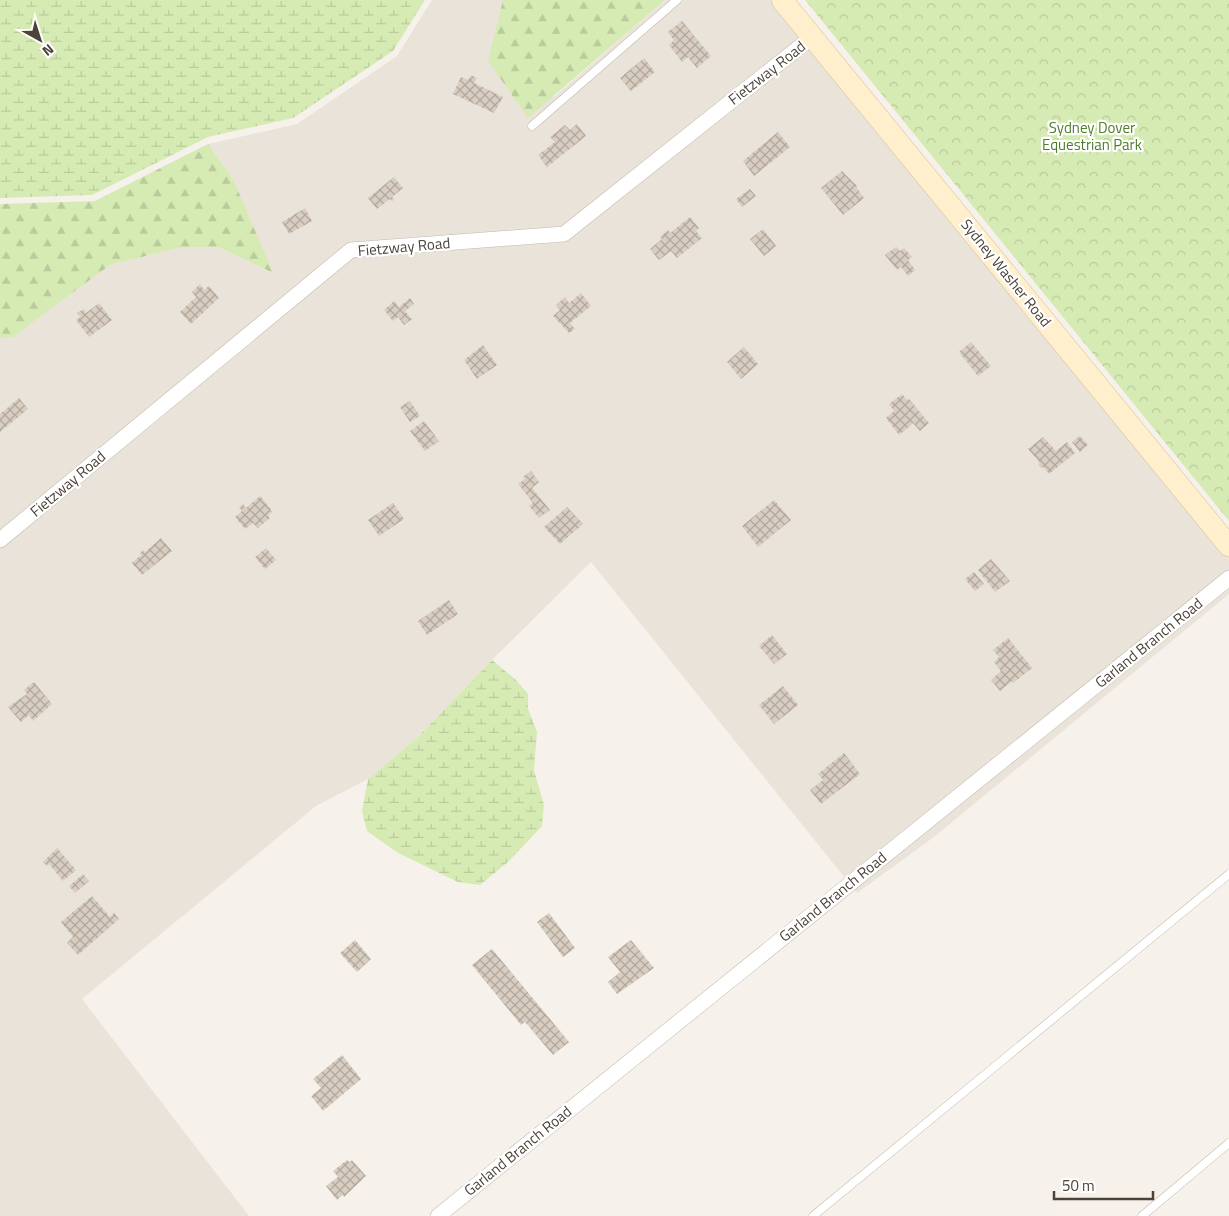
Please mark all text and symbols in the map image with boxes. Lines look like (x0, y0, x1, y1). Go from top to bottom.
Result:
north arrow (15, 15, 65, 65)
street label: Fietzway Road (723, 35, 810, 110)
text: N (38, 39, 59, 62)
park label: Sydney Dover Equestrian Park (1042, 116, 1142, 156)
street label: Sydney Washer Road (956, 214, 1057, 332)
street label: Fietzway Road (357, 231, 451, 262)
street label: Fietzway Road (25, 445, 111, 522)
street label: Garland Branch Road (1090, 592, 1207, 693)
street label: Garland Branch Road (774, 846, 891, 947)
street label: Garland Branch Road (459, 1100, 576, 1201)
scale bar (1054, 1168, 1153, 1200)
text: 50 m (1062, 1174, 1095, 1197)

